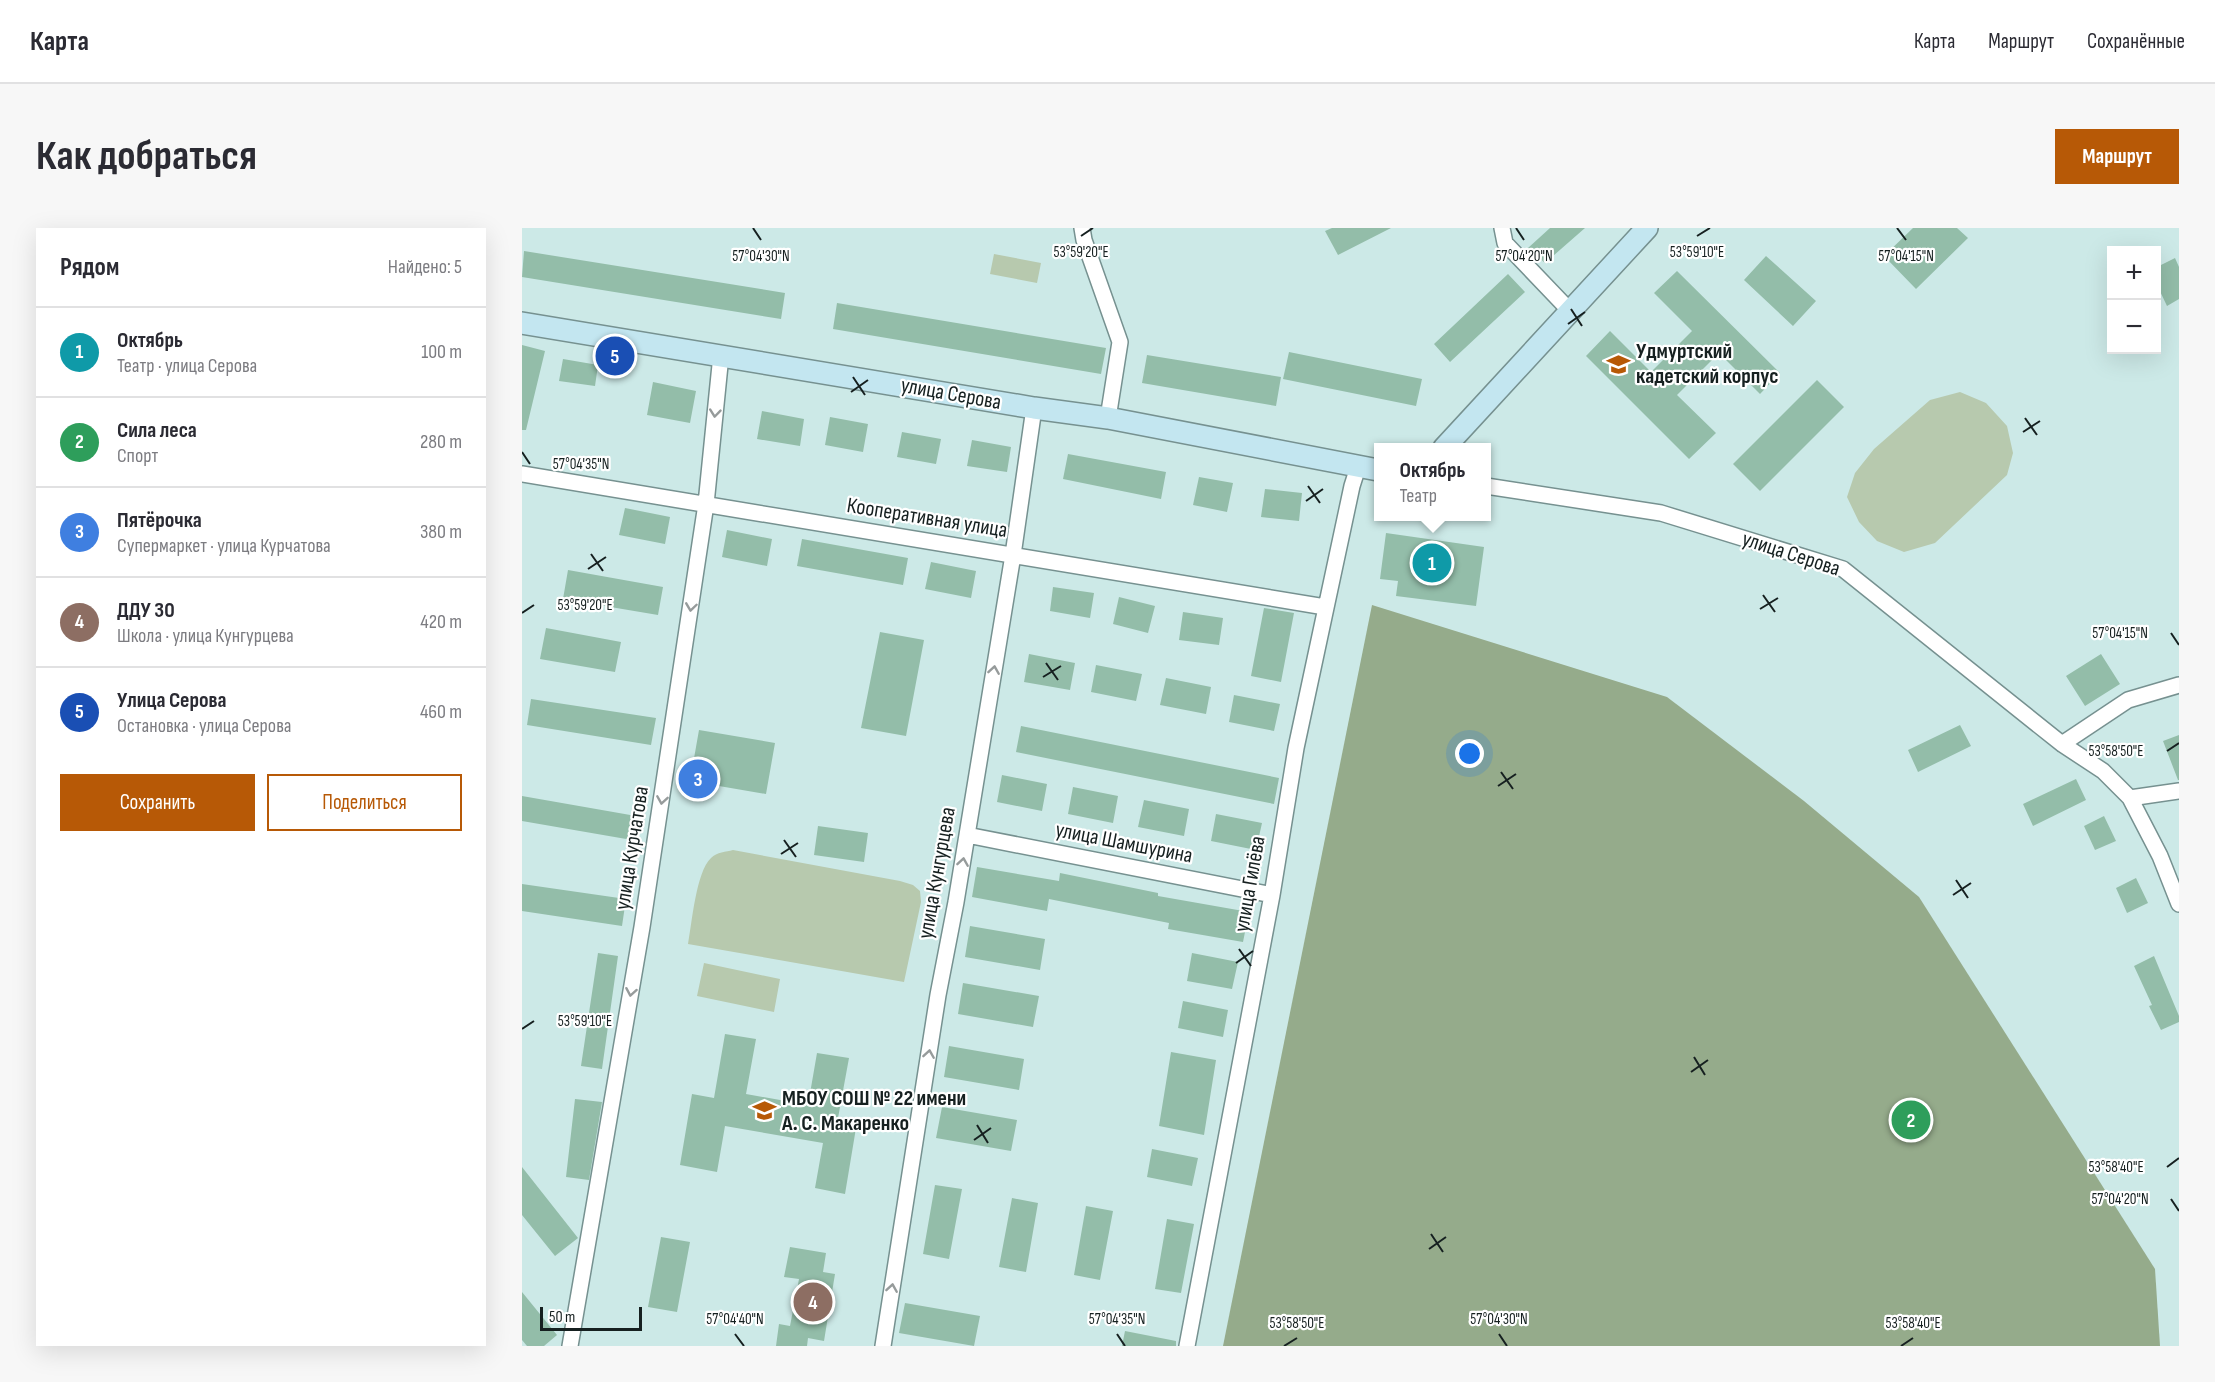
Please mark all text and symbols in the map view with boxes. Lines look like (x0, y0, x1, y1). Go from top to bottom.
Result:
text: Карта (30, 25, 89, 58)
text: Карта (1914, 29, 1955, 54)
text: Маршрут (1988, 29, 2054, 54)
text: Сохранённые (2087, 29, 2185, 54)
button: Маршрут (2055, 129, 2179, 184)
text: Как добраться (36, 131, 257, 182)
text: 53°59'20"E (1053, 243, 1109, 262)
text: 53°59'10"E (1670, 243, 1724, 262)
map controls (2107, 246, 2161, 354)
button: + (2107, 246, 2161, 300)
text: 57°04'30"N (732, 247, 790, 266)
text: 57°04'20"N (1495, 247, 1553, 266)
text: 57°04'15"N (1878, 247, 1934, 266)
text: Рядом (60, 252, 119, 283)
text: Найдено: 5 (388, 255, 462, 279)
button: − (2107, 300, 2161, 354)
text: Октябрь (117, 327, 183, 354)
pin: 5 (596, 334, 634, 378)
place label: Удмуртский кадетский корпус (1636, 338, 1779, 390)
text: 1 (76, 340, 83, 364)
text: 100 m (421, 340, 462, 364)
school or university icon: Удмуртский кадетский корпус (1605, 351, 1631, 377)
text: Театр · улица Серова (117, 354, 257, 378)
street label: улица Серова (899, 372, 1003, 416)
one-way arrow (709, 409, 722, 418)
text: Сила леса (117, 417, 197, 444)
text: 2 (75, 430, 84, 454)
text: 280 m (420, 430, 462, 454)
popup (1374, 443, 1491, 521)
text: Спорт (117, 444, 158, 468)
text: 57°04'35"N (553, 455, 609, 474)
text: Октябрь (1400, 457, 1465, 484)
text: Театр (1400, 484, 1437, 508)
street label: Кооперативная улица (845, 492, 1009, 544)
text: Пятёрочка (117, 507, 202, 534)
text: 3 (75, 520, 84, 544)
text: 380 m (420, 520, 462, 544)
street label: улица Серова (1739, 525, 1843, 583)
text: Супермаркет · улица Курчатова (117, 534, 331, 558)
pin: 1 (1412, 540, 1452, 586)
text: 53°59'20"E (557, 596, 613, 615)
text: ДДУ 30 (117, 597, 175, 624)
one-way arrow (685, 601, 698, 611)
text: 4 (75, 610, 84, 634)
text: 420 m (420, 610, 462, 634)
text: Школа · улица Кунгурцева (117, 624, 294, 648)
text: 57°04'15"N (2092, 624, 2148, 643)
one-way arrow (987, 665, 1000, 675)
text: Улица Серова (117, 687, 226, 714)
text: 5 (75, 700, 84, 724)
text: 460 m (420, 700, 462, 724)
text: Остановка · улица Серова (117, 714, 291, 738)
your location (1455, 739, 1484, 768)
text: 53°58'50"E (2089, 742, 2143, 761)
pin: 3 (678, 756, 717, 802)
button: Сохранить (60, 774, 255, 831)
button: Поделиться (267, 774, 462, 831)
street label: улица Курчатова (609, 784, 655, 912)
one-way arrow (656, 795, 668, 804)
street label: улица Кунгурцева (912, 805, 962, 941)
street label: улица Шамшурина (1053, 816, 1195, 870)
street label: улица Гилёва (1228, 834, 1272, 934)
one-way arrow (956, 857, 968, 867)
one-way arrow (625, 987, 638, 997)
text: 53°59'10"E (558, 1012, 612, 1031)
one-way arrow (922, 1049, 934, 1059)
place label: МБОУ СОШ № 22 имени А. С. Макаренко (781, 1085, 966, 1137)
school or university icon: МБОУ СОШ № 22 имени А. С. Макаренко (751, 1098, 777, 1124)
pin: 2 (1892, 1098, 1930, 1142)
text: 53°58'40"E (2088, 1158, 2144, 1177)
text: 57°04'20"N (2091, 1190, 2149, 1209)
pin: 4 (794, 1280, 832, 1324)
one-way arrow (886, 1284, 898, 1293)
scale bar (540, 1304, 642, 1332)
text: 50 m (549, 1308, 575, 1327)
text: 57°04'40"N (706, 1310, 764, 1329)
text: 57°04'35"N (1089, 1310, 1145, 1329)
text: 57°04'30"N (1470, 1310, 1528, 1329)
text: 53°58'50"E (1270, 1314, 1324, 1333)
text: 53°58'40"E (1885, 1314, 1941, 1333)

